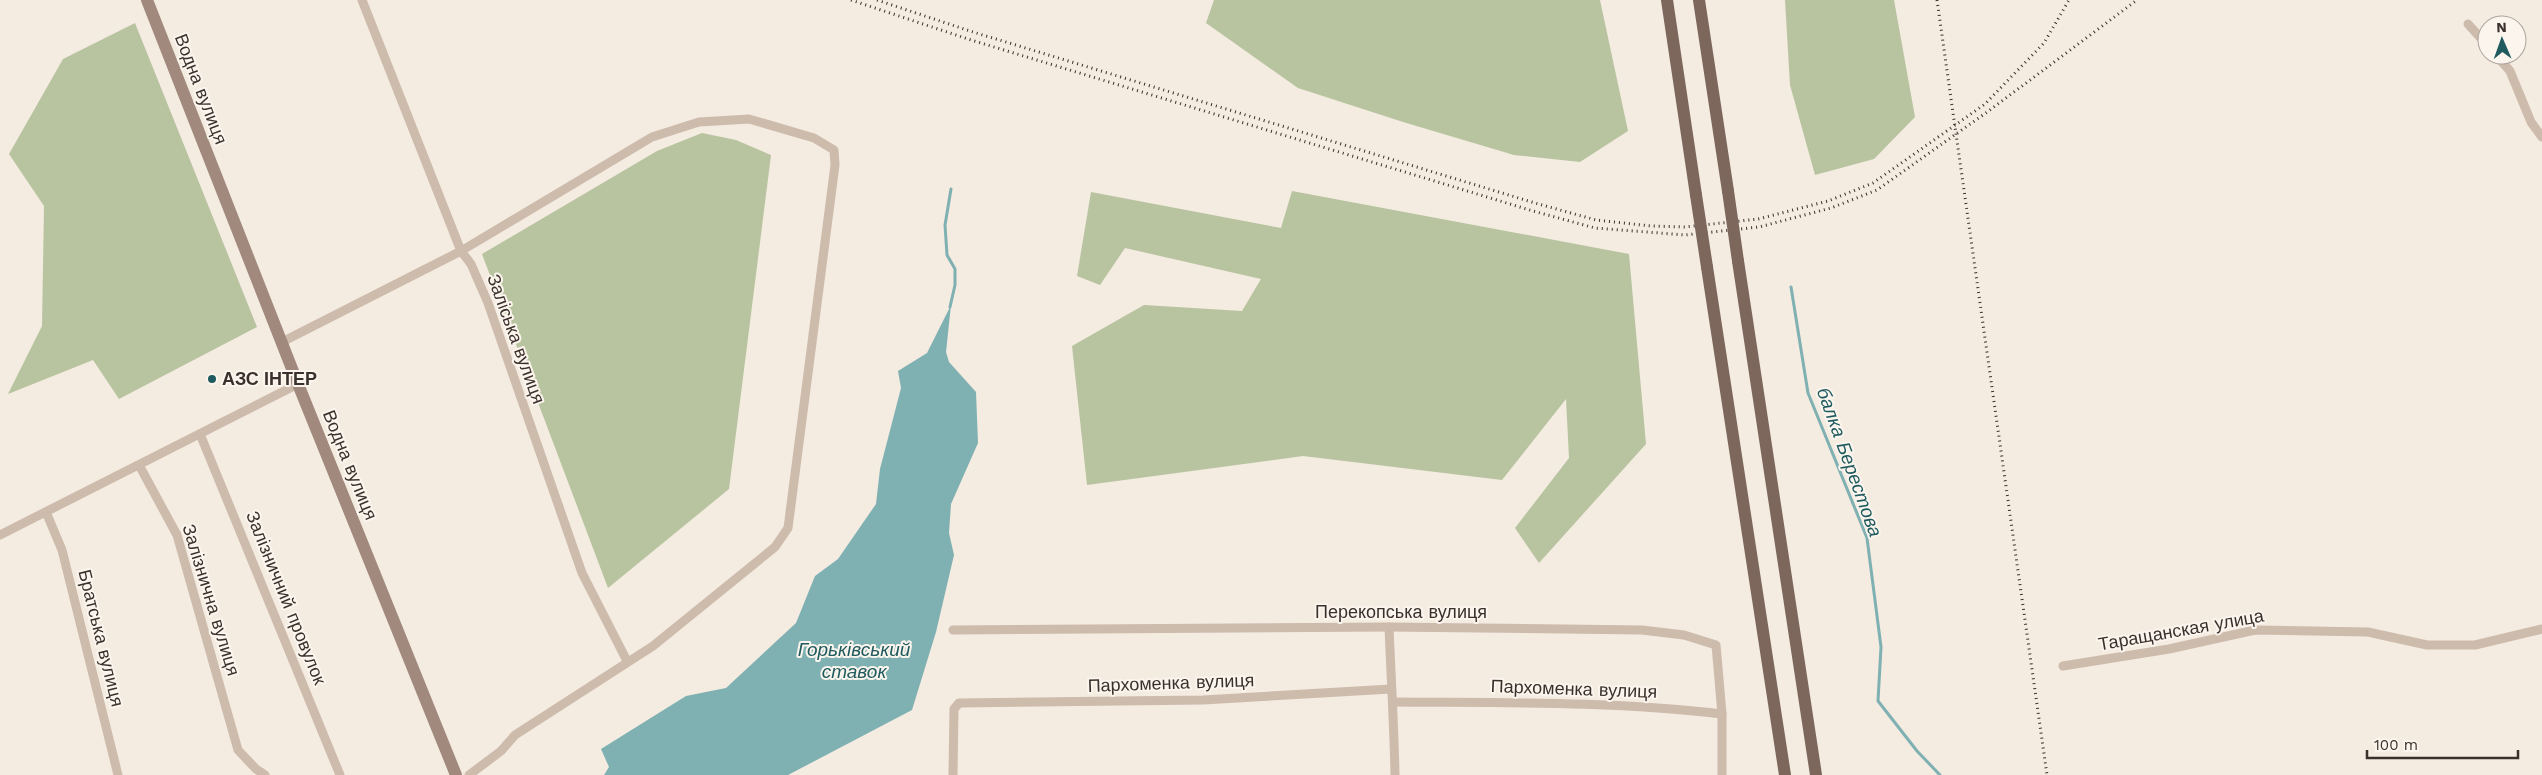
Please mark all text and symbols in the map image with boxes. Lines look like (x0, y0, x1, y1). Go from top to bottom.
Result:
north arrow (2477, 15, 2527, 65)
text: N (2496, 19, 2507, 35)
street label: Водна вулиця (171, 31, 232, 147)
street label: Заліська вулиця (483, 271, 550, 407)
place label: АЗС ІНТЕР (222, 368, 317, 389)
marker: АЗС ІНТЕР (206, 373, 218, 385)
water label: балка Берестова (1812, 384, 1887, 540)
street label: Водна вулиця (319, 407, 382, 523)
street label: Залізничний провулок (242, 508, 331, 688)
street label: Залізнична вулиця (178, 521, 245, 678)
street label: Братська вулиця (74, 567, 129, 709)
street label: Перекопська вулиця (1315, 601, 1487, 622)
street label: Таращанская улица (2097, 604, 2266, 654)
water label: Горьківський ставок (798, 638, 911, 683)
street label: Пархоменка вулиця (1087, 669, 1255, 696)
street label: Пархоменка вулиця (1490, 675, 1658, 702)
scale bar (2367, 728, 2518, 760)
text: 100 m (2374, 736, 2418, 754)

